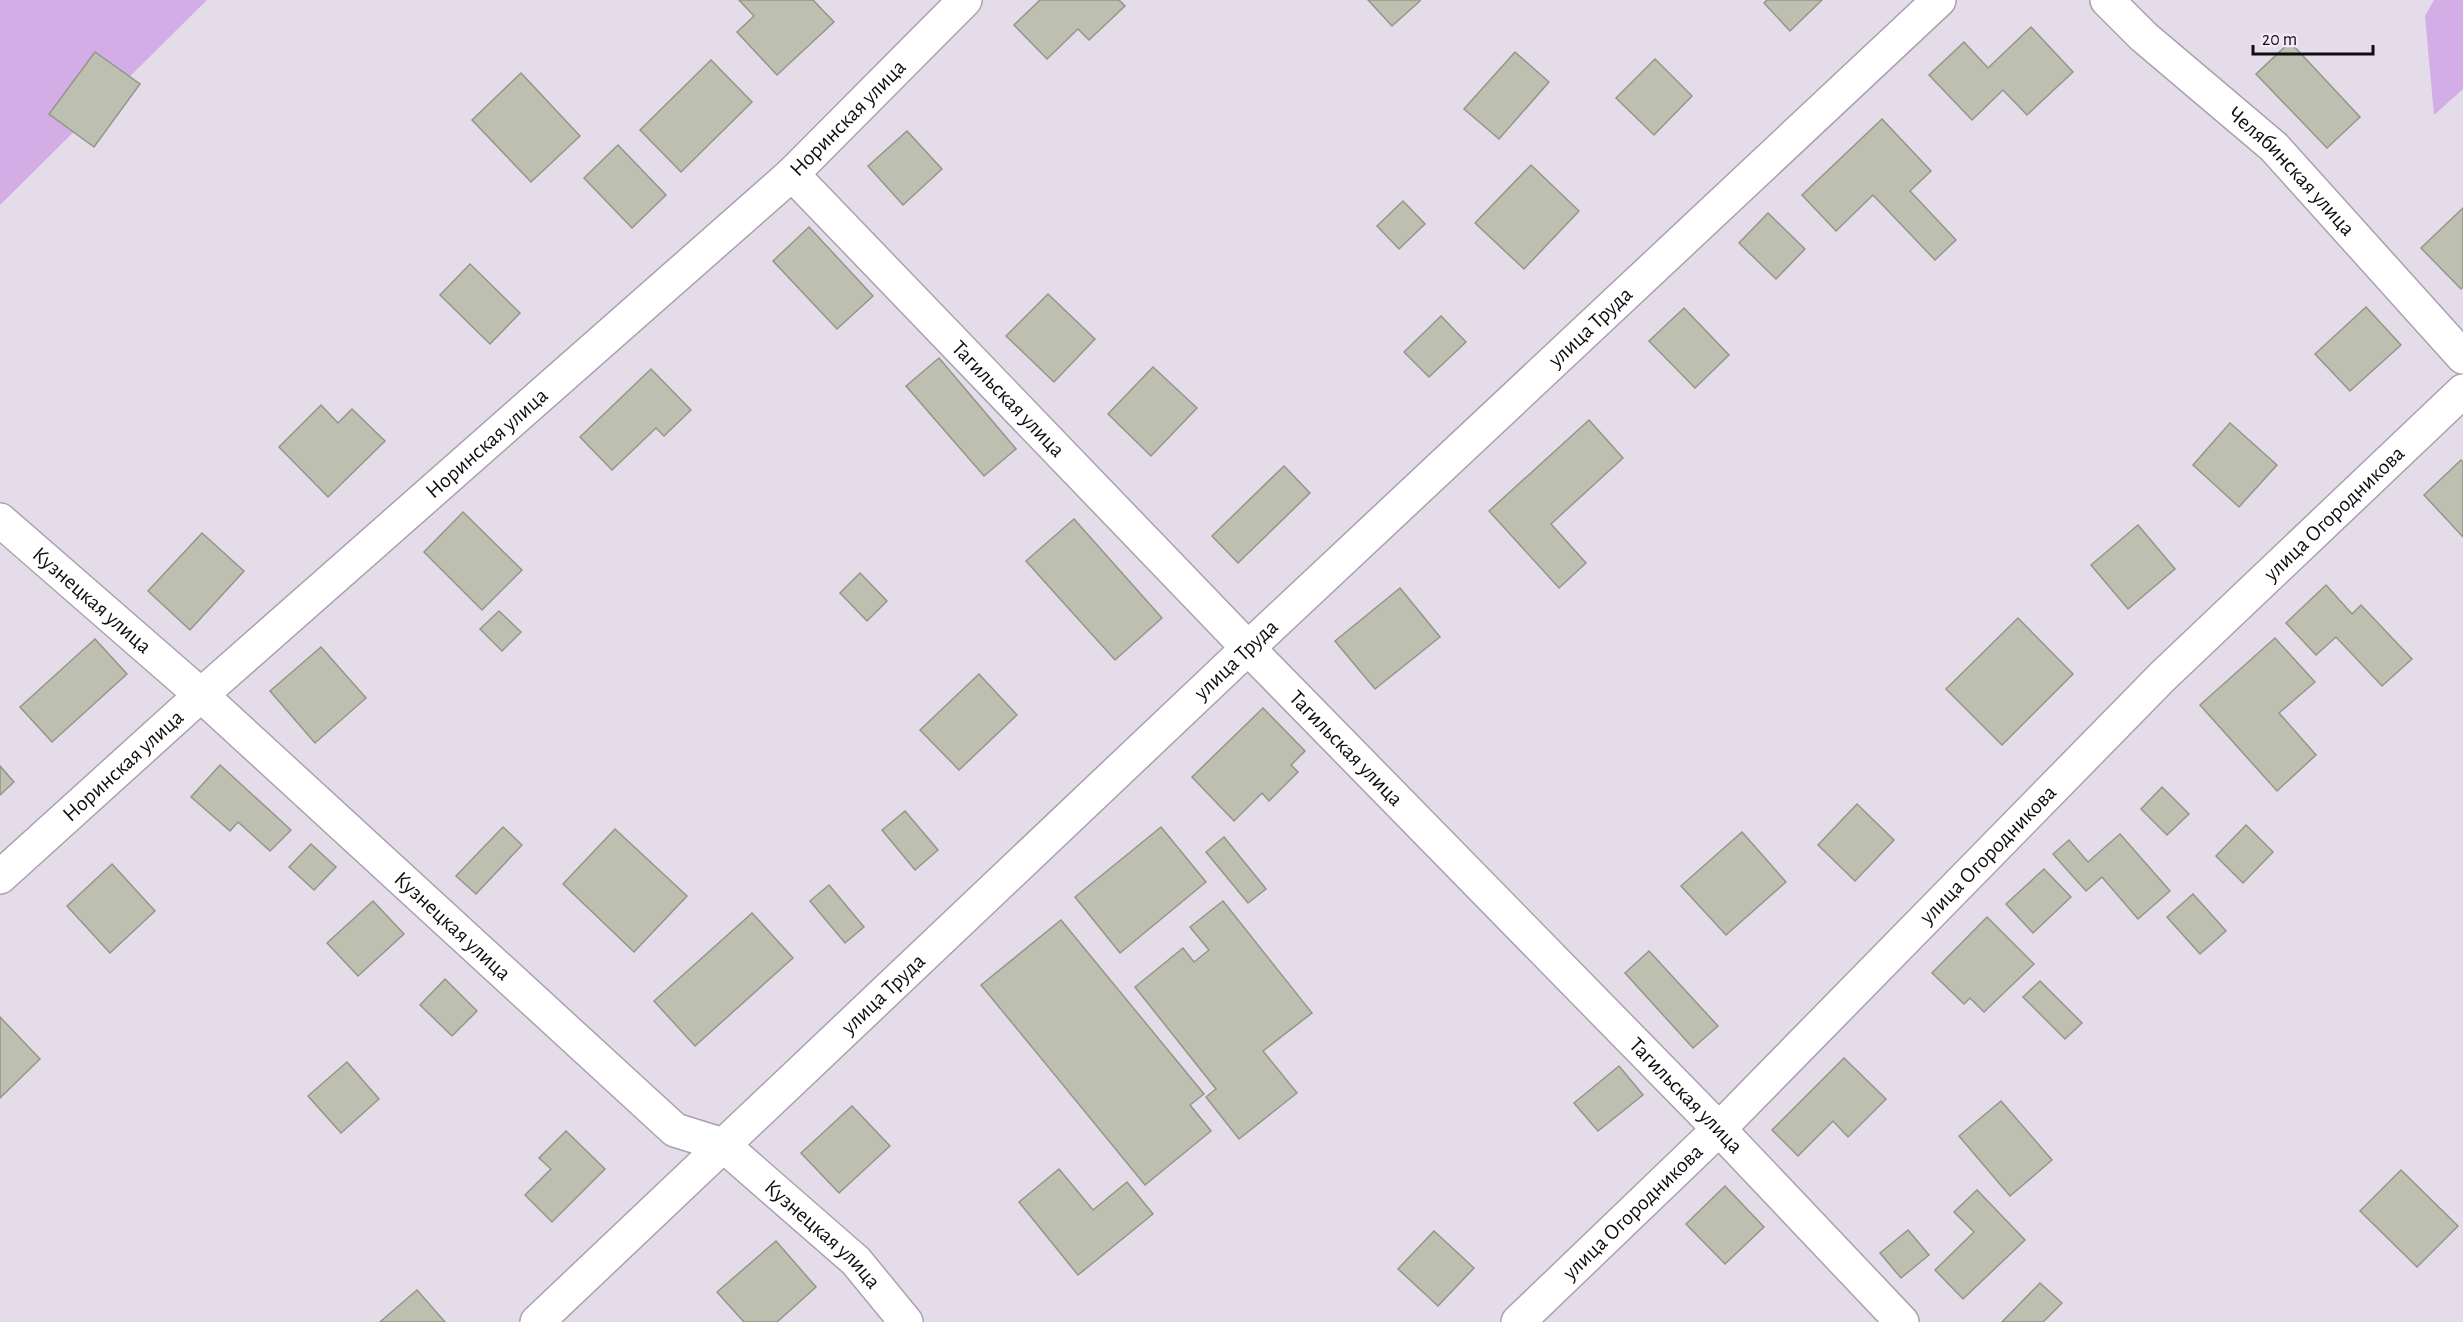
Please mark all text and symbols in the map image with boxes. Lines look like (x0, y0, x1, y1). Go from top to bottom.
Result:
scale bar (2253, 18, 2373, 56)
text: 20 m (2262, 31, 2297, 49)
street label: Норинская улица (785, 55, 910, 181)
street label: Челябинская улица (2224, 102, 2359, 240)
street label: улица Труда (1543, 283, 1637, 372)
street label: Тагильская улица (948, 336, 1069, 461)
street label: Норинская улица (421, 384, 552, 503)
street label: улица Огородникова (2259, 442, 2409, 586)
street label: Кузнецкая улица (28, 543, 156, 658)
street label: улица Труда (1189, 615, 1282, 705)
street label: Тагильская улица (1285, 686, 1407, 810)
street label: Норинская улица (58, 706, 188, 826)
street label: улица Огородникова (1915, 781, 2061, 929)
street label: Кузнецкая улица (390, 867, 515, 985)
street label: улица Труда (836, 949, 929, 1039)
street label: Тагильская улица (1625, 1033, 1747, 1158)
street label: улица Огородникова (1558, 1140, 1707, 1284)
street label: Кузнецкая улица (760, 1176, 885, 1293)

